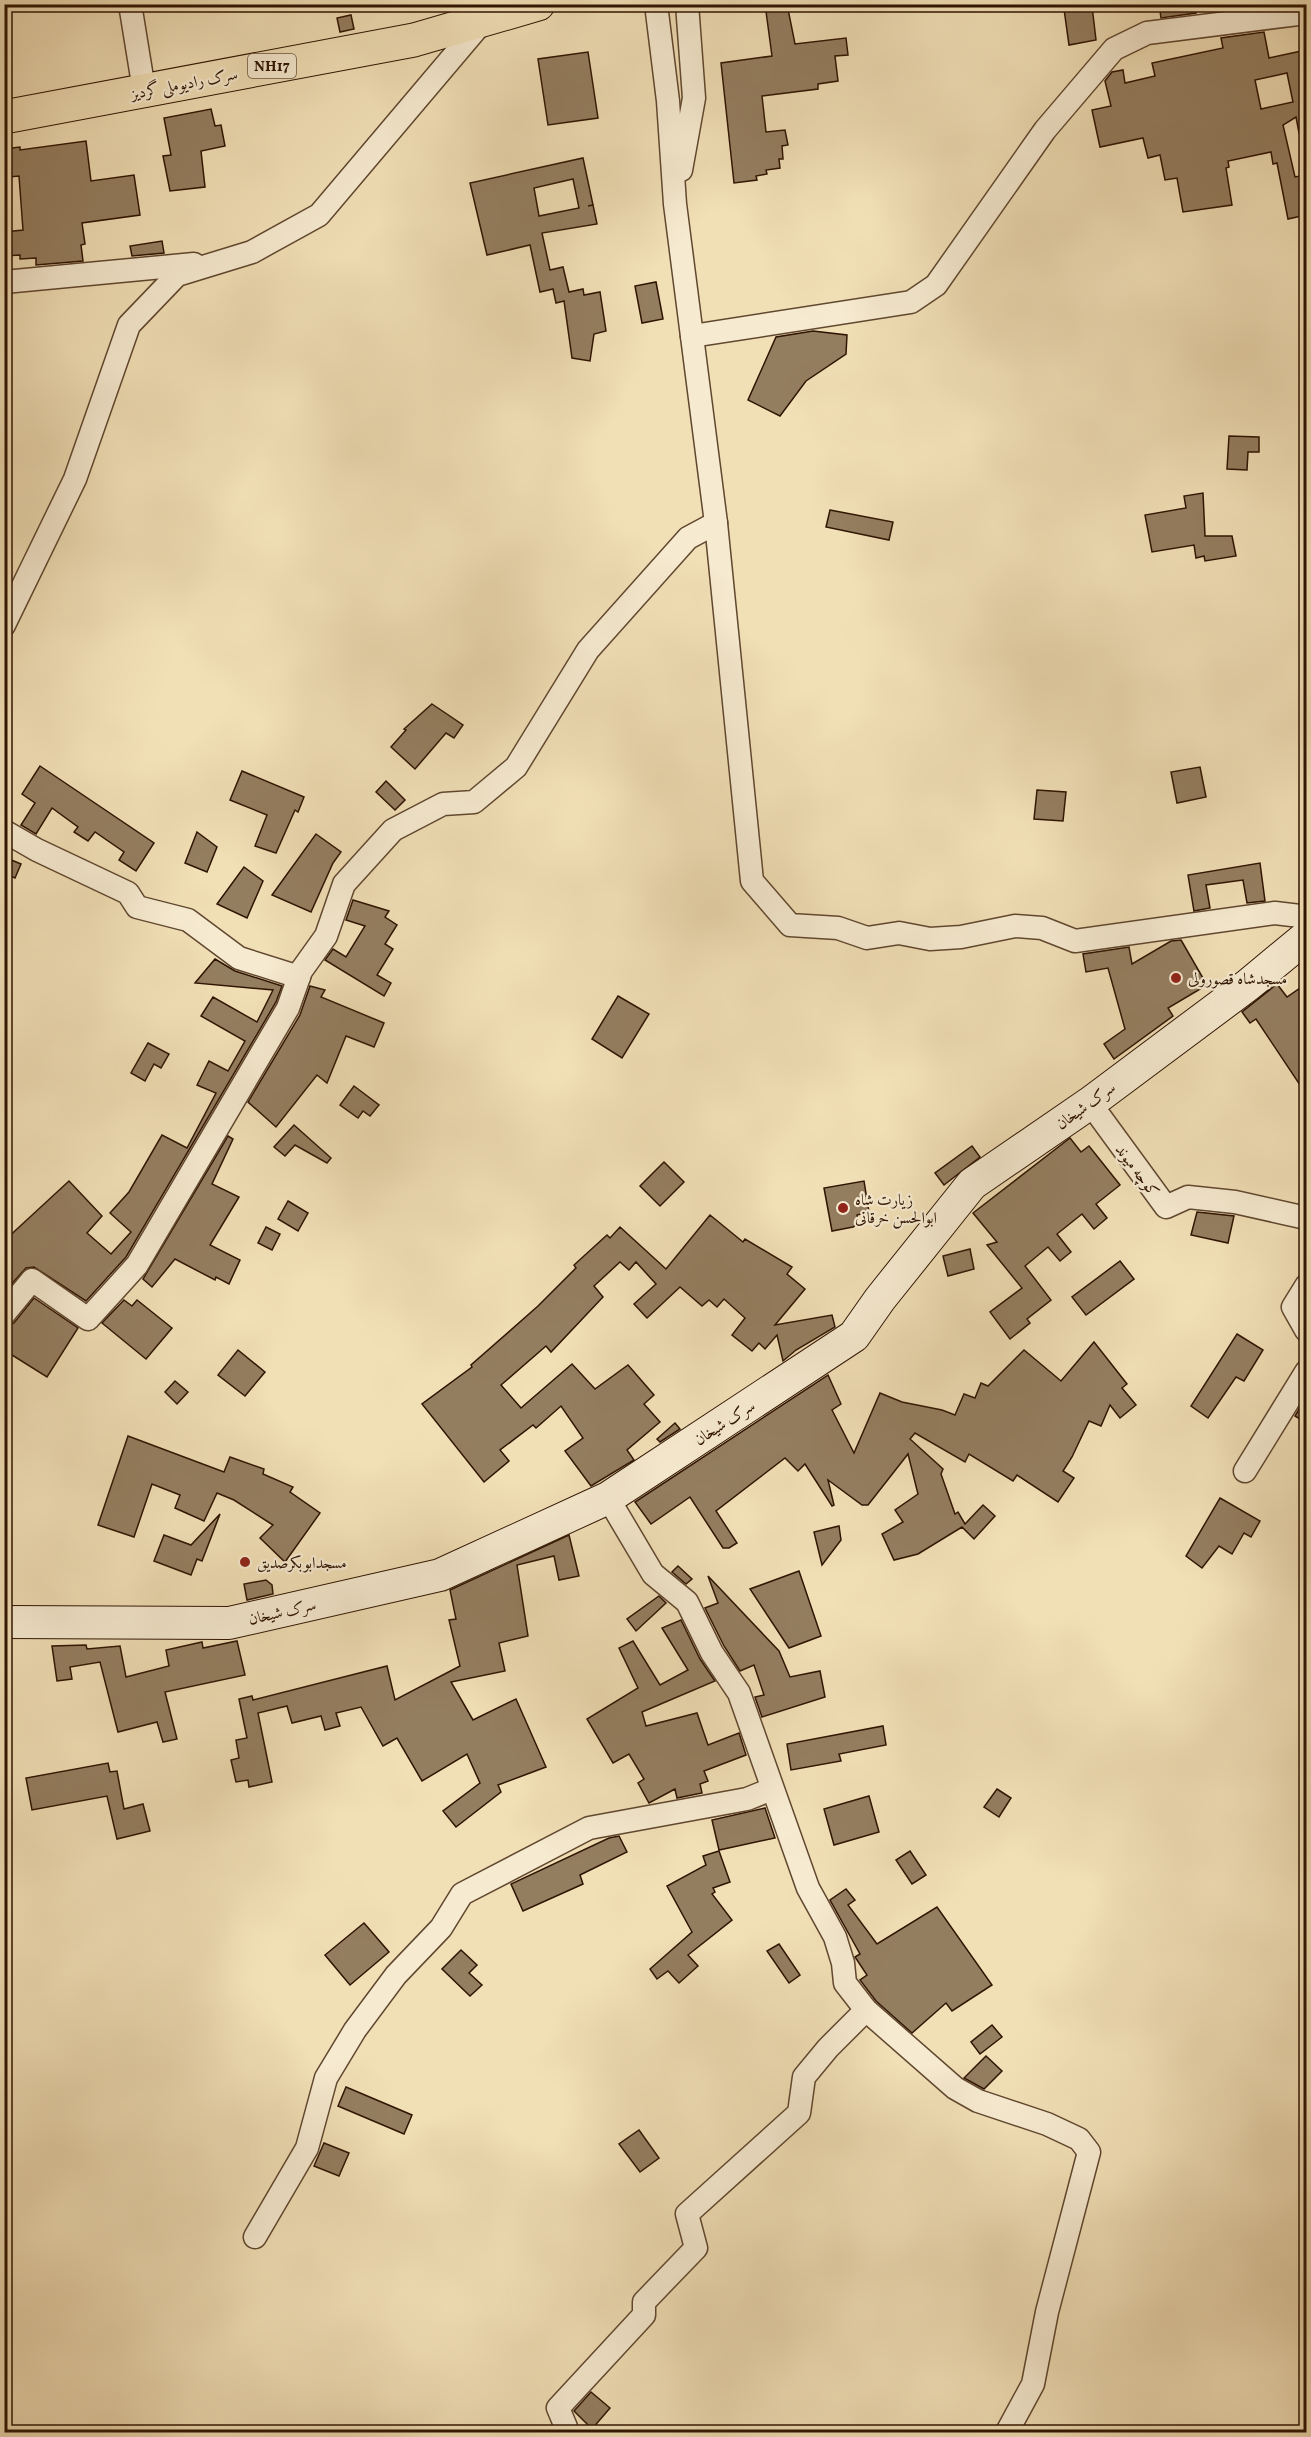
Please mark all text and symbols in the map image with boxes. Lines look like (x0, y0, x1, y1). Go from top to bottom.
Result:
road number: NH17 (248, 54, 296, 78)
street label: سرک رادیوملی گردیز (127, 63, 240, 106)
place label: مسجدشاه قصورولی (1188, 969, 1287, 991)
marker: مسجدشاه قصورولی (1169, 971, 1183, 985)
street label: سرک شیخان (1052, 1077, 1120, 1136)
street label: کوچه میوند (1109, 1140, 1164, 1202)
place label: زیارت شاه ابوالحسن خرقانی (855, 1190, 937, 1230)
marker: زیارت شاه ابوالحسن خرقانی (836, 1201, 850, 1215)
street label: سرک شیخان (690, 1396, 760, 1452)
place label: مسجدابوبکرصدیق (257, 1553, 347, 1575)
marker: مسجدابوبکرصدیق (238, 1555, 252, 1569)
street label: سرک شیخان (246, 1594, 318, 1631)

